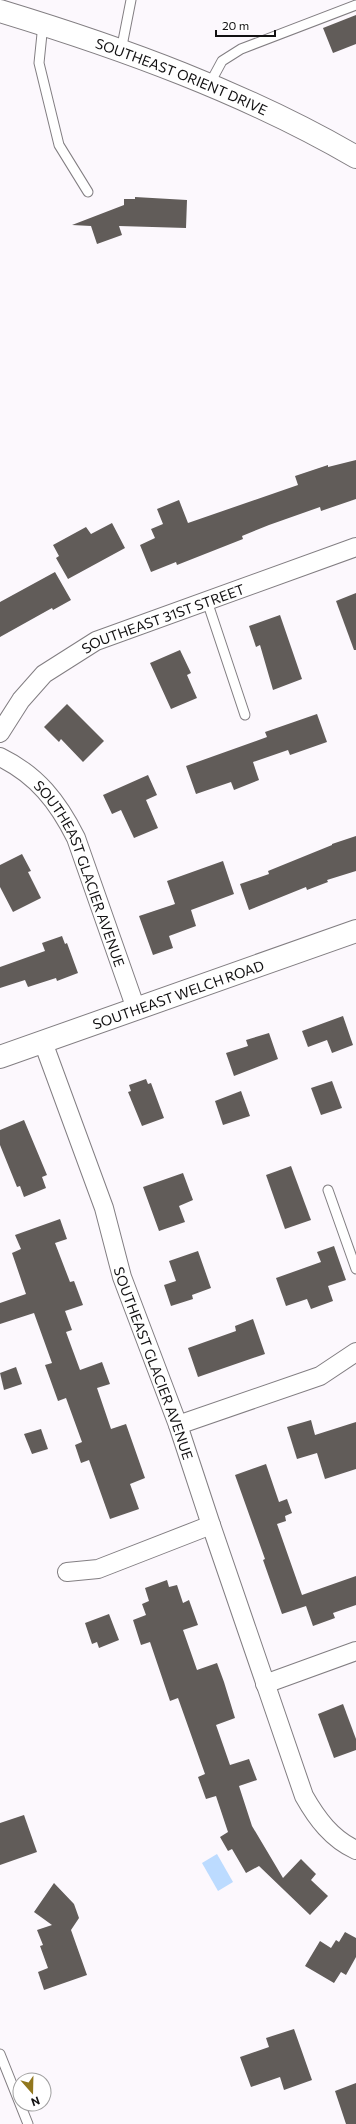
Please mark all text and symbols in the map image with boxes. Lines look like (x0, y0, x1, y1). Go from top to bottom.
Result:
scale bar (216, 12, 275, 38)
text: 20 m (222, 18, 249, 32)
street label: SOUTHEAST ORIENT DRIVE (93, 34, 270, 118)
street label: SOUTHEAST 31ST STREET (78, 580, 247, 657)
street label: SOUTHEAST GLACIER AVENUE (31, 776, 129, 969)
street label: SOUTHEAST WELCH ROAD (90, 956, 266, 1032)
street label: SOUTHEAST GLACIER AVENUE (111, 1265, 197, 1462)
north arrow (12, 2072, 52, 2112)
text: N (29, 2094, 42, 2109)

